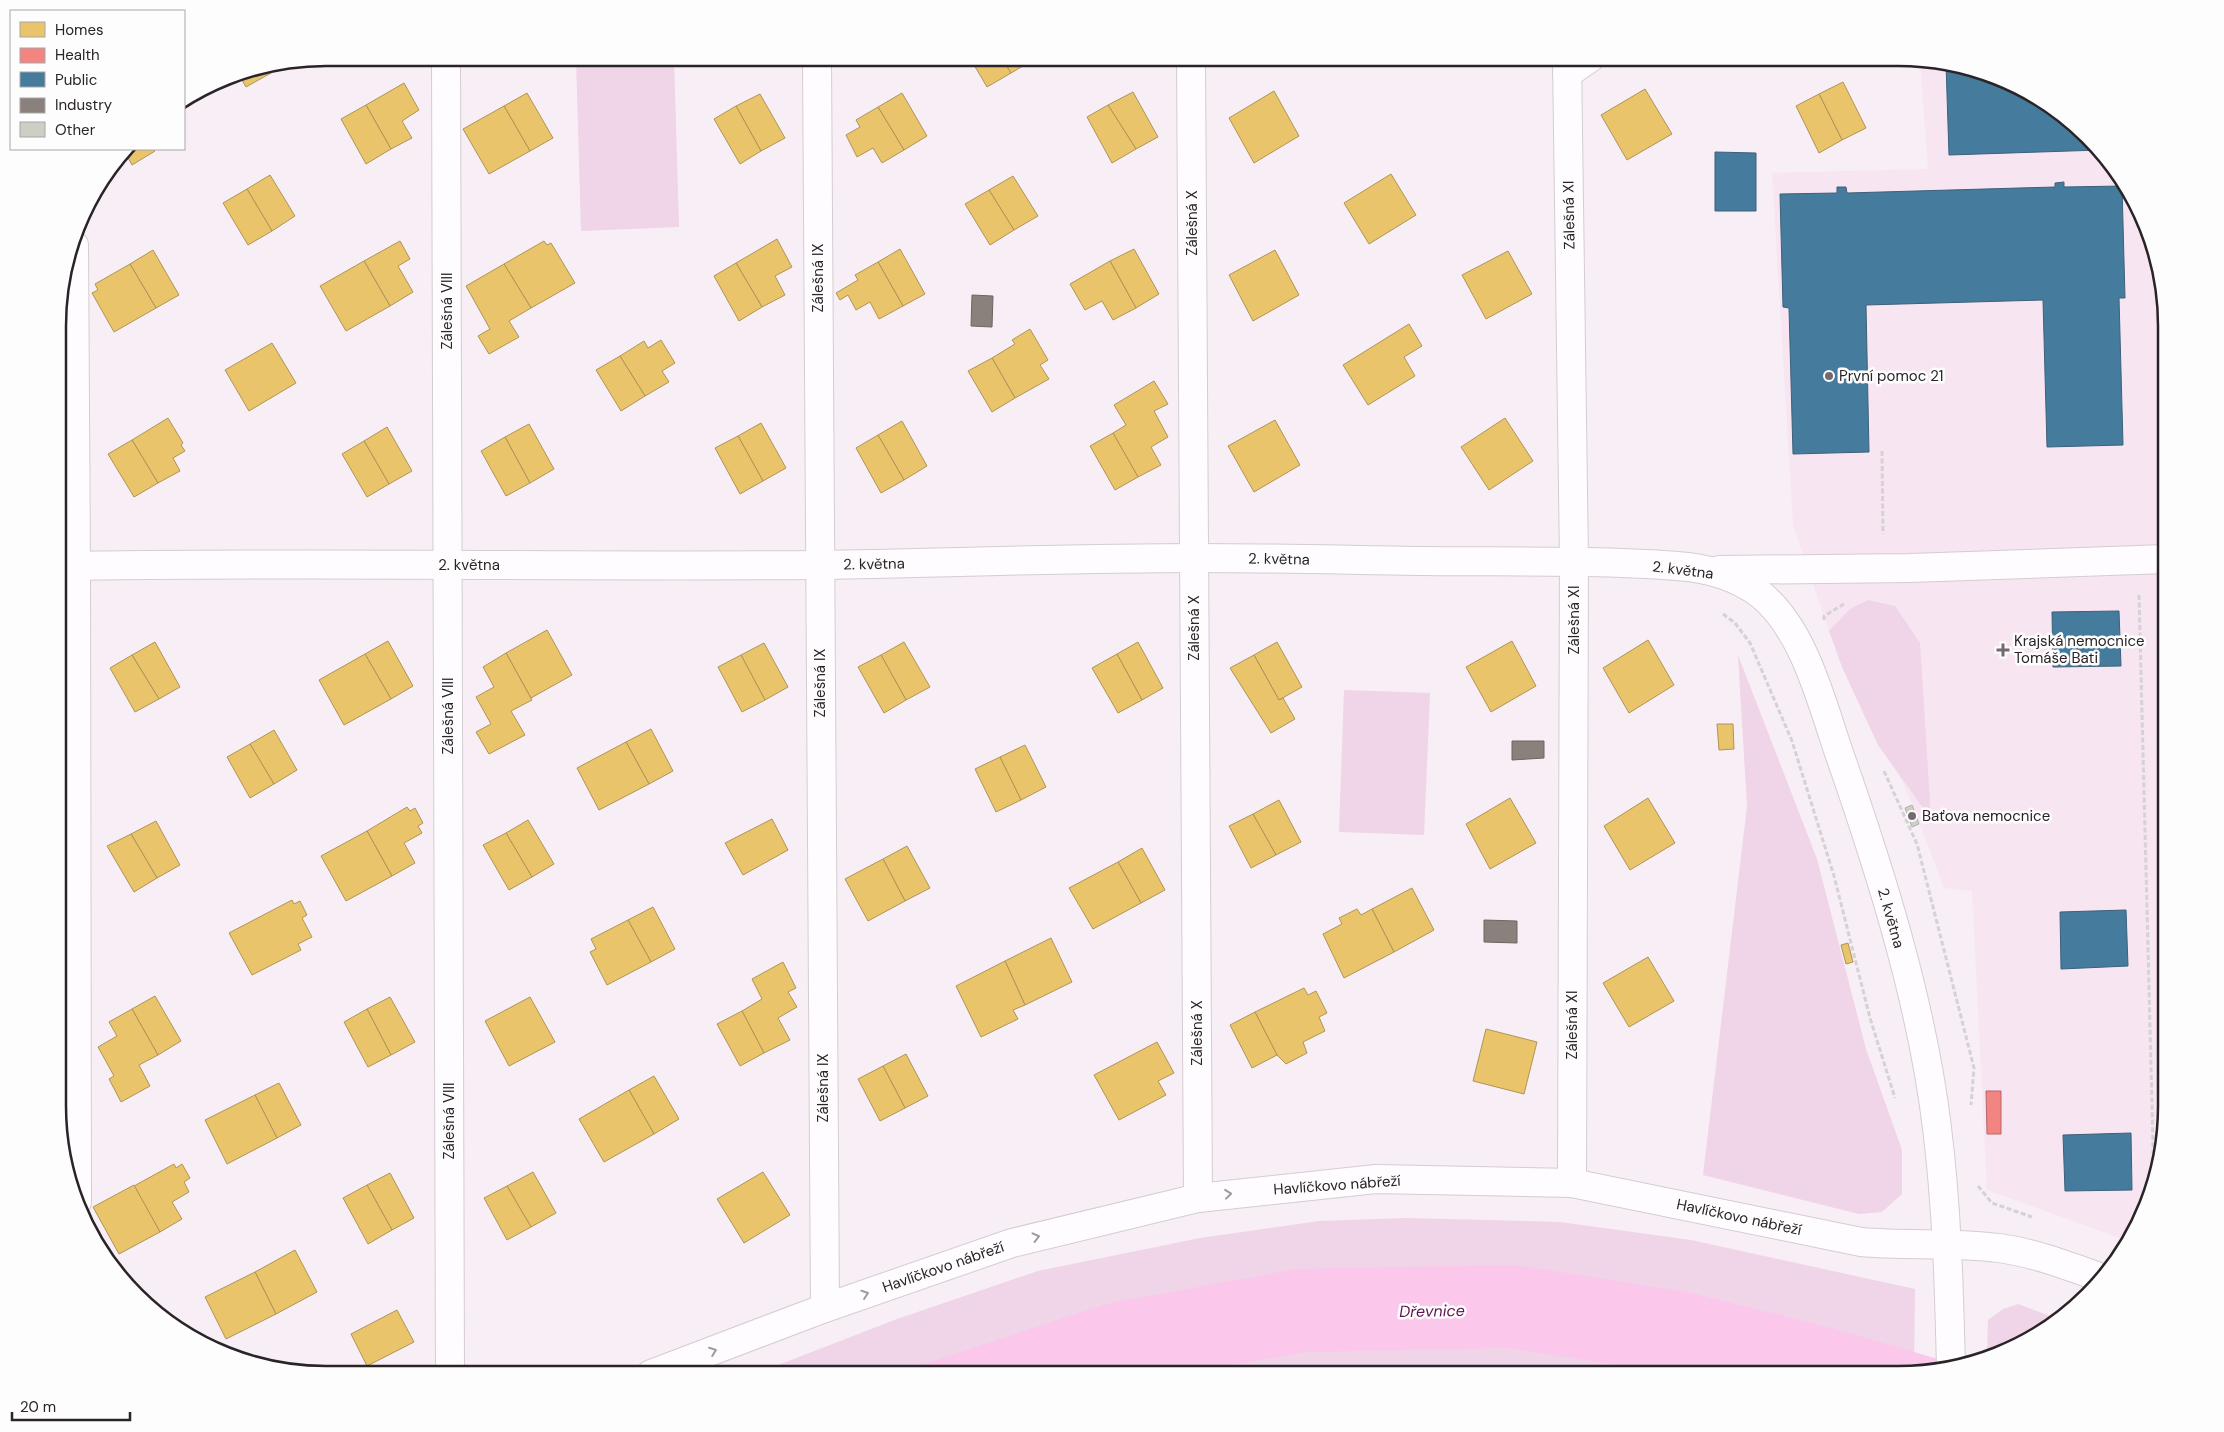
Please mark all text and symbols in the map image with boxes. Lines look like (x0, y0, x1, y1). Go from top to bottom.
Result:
legend (10, 10, 185, 150)
text: Homes (55, 20, 104, 40)
text: Health (55, 45, 100, 65)
text: Public (55, 70, 97, 90)
text: Industry (55, 95, 113, 115)
text: Other (55, 120, 96, 140)
street label: Zálešná XI (1558, 180, 1580, 250)
street label: Zálešná X (1182, 190, 1202, 256)
street label: Zálešná IX (808, 244, 828, 313)
street label: Zálešná VIII (437, 273, 457, 350)
place label: První pomoc 21 (1839, 366, 1944, 386)
marker: První pomoc 21 (1823, 370, 1835, 382)
street label: 2. května (1248, 548, 1310, 570)
street label: 2. května (843, 553, 905, 575)
street label: 2. května (438, 555, 500, 575)
street label: 2. května (1651, 556, 1715, 584)
street label: Zálešná XI (1564, 586, 1584, 655)
street label: Zálešná X (1184, 595, 1204, 661)
place label: Krajská nemocnice Tomáše Bati (2014, 631, 2145, 668)
marker: Krajská nemocnice Tomáše Bati (1996, 643, 2010, 657)
street label: Zálešná IX (810, 649, 830, 718)
street label: Zálešná VIII (438, 678, 458, 755)
place label: Baťova nemocnice (1922, 806, 2050, 826)
marker: Baťova nemocnice (1906, 810, 1918, 822)
street label: 2. května (1873, 886, 1909, 950)
street label: Zálešná XI (1562, 991, 1582, 1060)
street label: Zálešná X (1187, 1000, 1207, 1066)
street label: Zálešná IX (813, 1054, 833, 1123)
street label: Zálešná VIII (439, 1083, 459, 1160)
street label: Havlíčkovo nábřeží (1273, 1171, 1402, 1199)
one-way arrow (1224, 1189, 1232, 1200)
street label: Havlíčkovo nábřeží (1675, 1194, 1804, 1240)
one-way arrow (1031, 1232, 1040, 1243)
street label: Havlíčkovo nábřeží (880, 1237, 1007, 1297)
one-way arrow (860, 1290, 869, 1300)
water label: Dřevnice (1399, 1300, 1465, 1322)
one-way arrow (708, 1347, 717, 1357)
scale bar (12, 1390, 130, 1422)
text: 20 m (20, 1397, 56, 1417)

